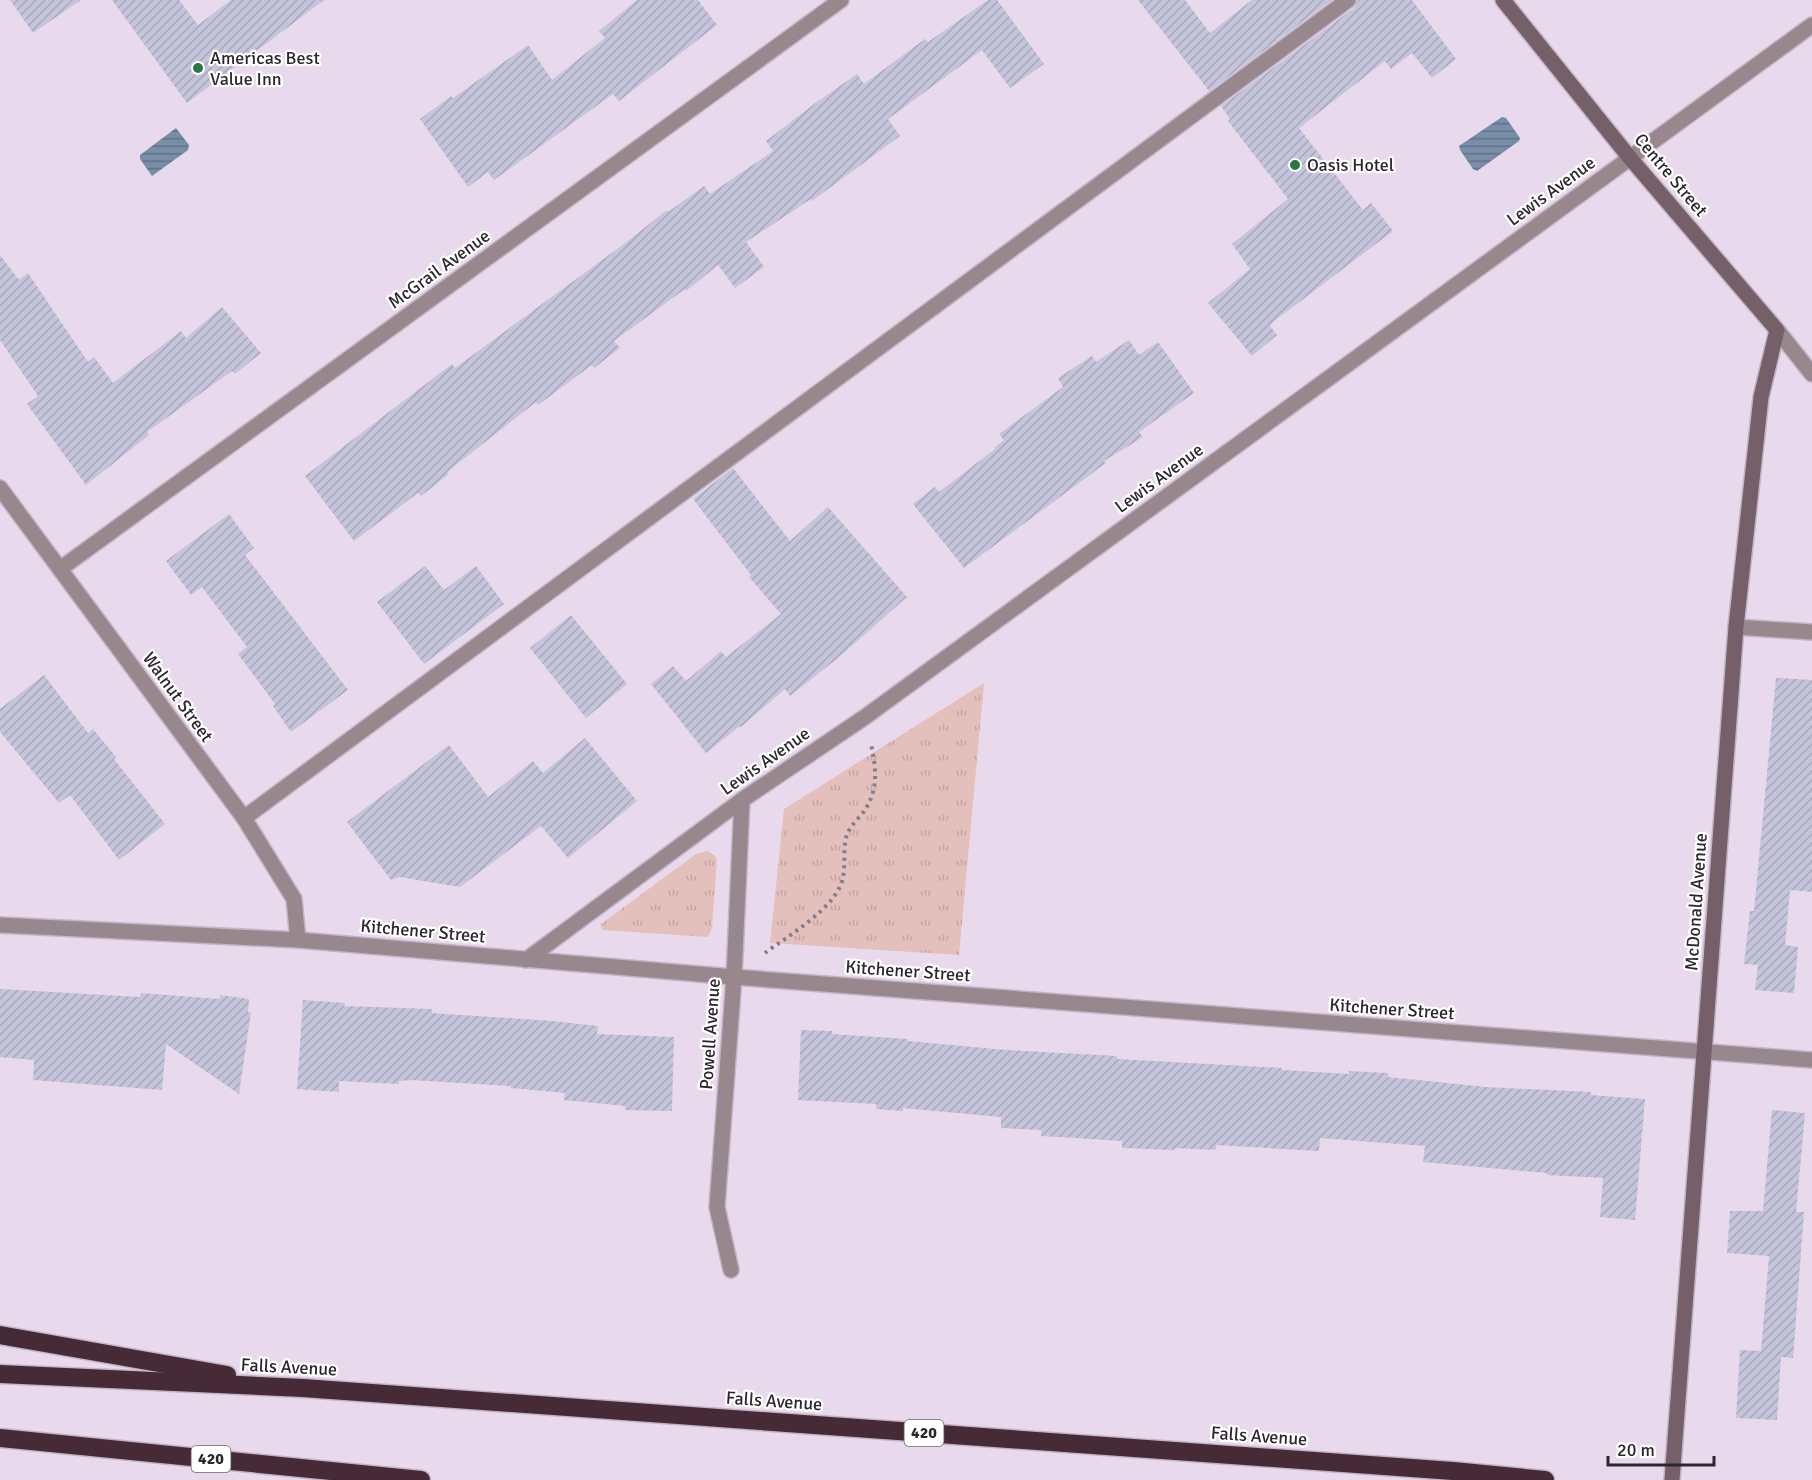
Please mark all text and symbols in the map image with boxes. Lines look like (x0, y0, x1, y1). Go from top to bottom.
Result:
place label: Americas Best Value Inn (210, 47, 320, 90)
marker: Americas Best Value Inn (191, 61, 205, 75)
street label: Centre Street (1630, 129, 1712, 221)
street label: Lewis Avenue (1502, 152, 1600, 230)
place label: Oasis Hotel (1307, 154, 1394, 176)
marker: Oasis Hotel (1288, 158, 1302, 172)
street label: McGrail Avenue (384, 225, 494, 313)
street label: Lewis Avenue (1110, 439, 1208, 517)
street label: Walnut Street (138, 648, 218, 746)
street label: Lewis Avenue (716, 722, 814, 800)
street label: McDonald Avenue (1680, 832, 1712, 972)
street label: Kitchener Street (360, 915, 486, 947)
street label: Kitchener Street (845, 956, 971, 986)
street label: Powell Avenue (695, 978, 725, 1090)
street label: Kitchener Street (1329, 994, 1455, 1024)
street label: Falls Avenue (240, 1353, 338, 1381)
street label: Falls Avenue (725, 1387, 823, 1415)
road number: 420 (904, 1420, 944, 1446)
street label: Falls Avenue (1210, 1422, 1308, 1450)
scale bar (1608, 1429, 1714, 1467)
text: 20 m (1617, 1439, 1655, 1461)
road number: 420 (192, 1446, 230, 1472)

